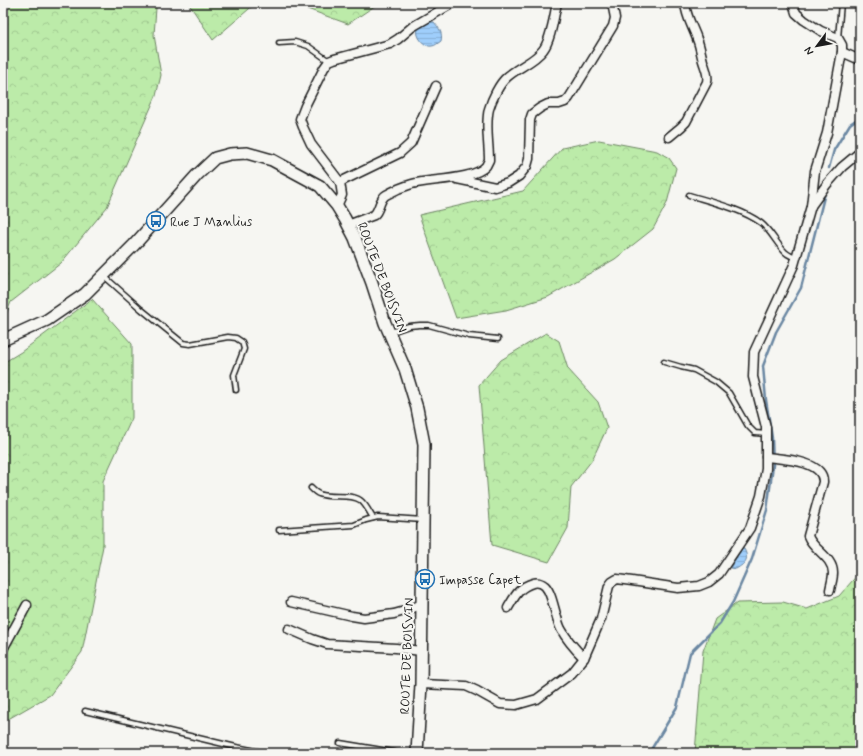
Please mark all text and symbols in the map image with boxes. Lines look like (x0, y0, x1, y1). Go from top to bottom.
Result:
north arrow (797, 26, 837, 66)
text: N (801, 44, 817, 58)
bus stop icon: Rue J Manlius (145, 210, 167, 232)
place label: Rue J Manlius (170, 214, 253, 231)
street label: ROUTE DE BOISVIN (353, 220, 410, 335)
bus stop icon: Impasse Capet (414, 568, 436, 590)
place label: Impasse Capet (439, 572, 521, 589)
street label: ROUTE DE BOISVIN (397, 597, 418, 715)

